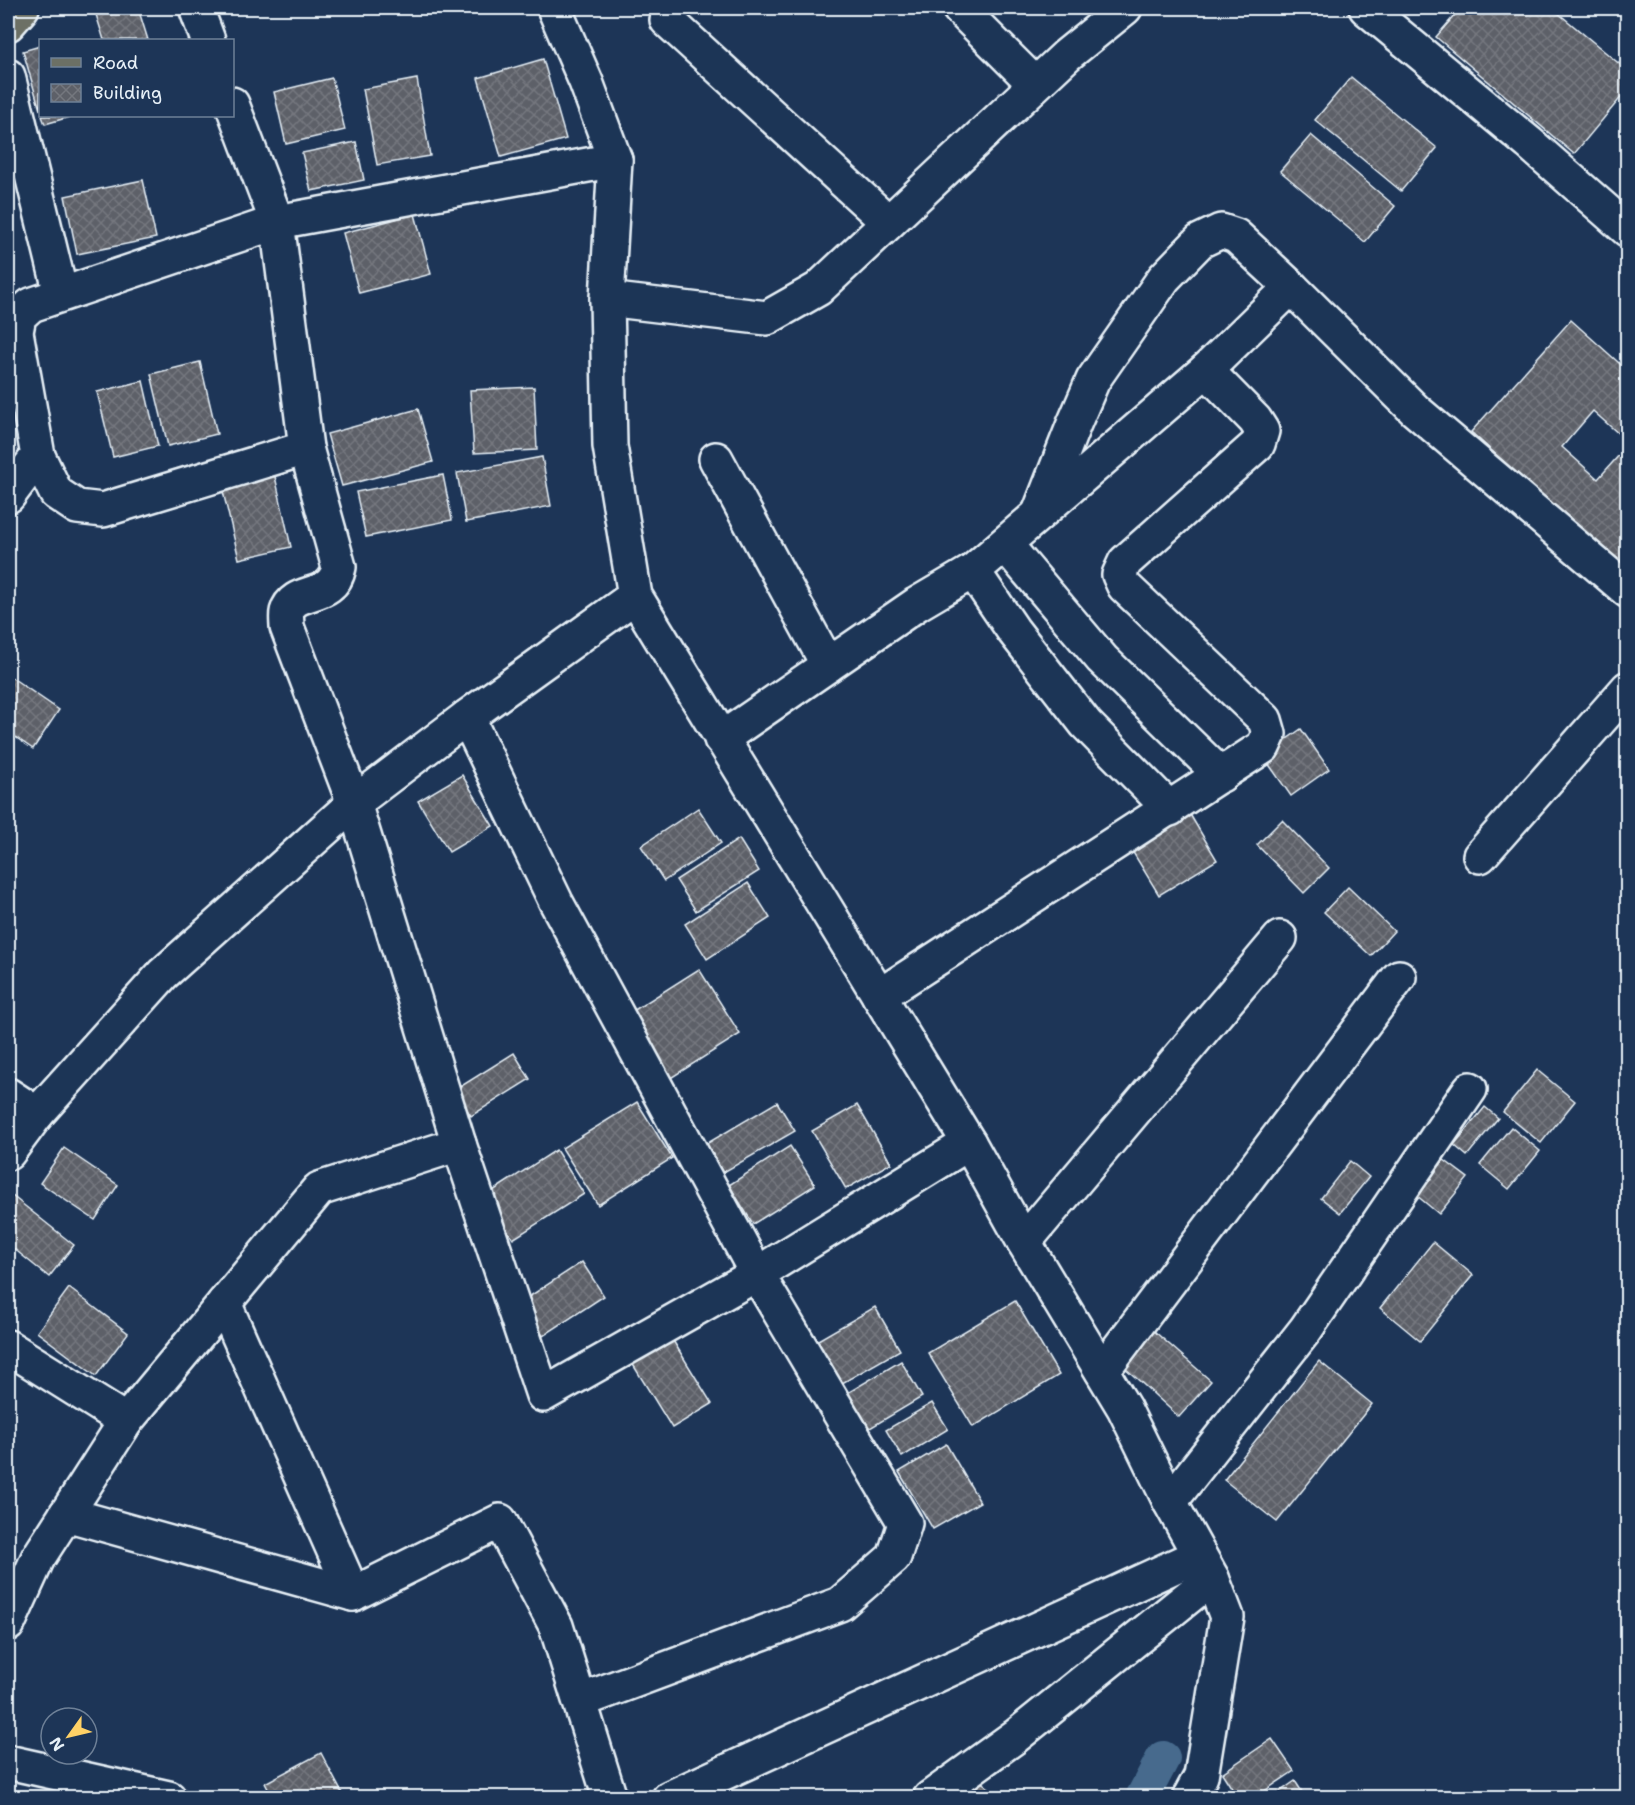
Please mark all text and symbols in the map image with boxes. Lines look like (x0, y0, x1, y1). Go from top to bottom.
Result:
legend (39, 39, 234, 117)
text: Road (93, 51, 138, 75)
text: Building (93, 81, 162, 105)
north arrow (39, 1706, 99, 1766)
text: N (45, 1733, 69, 1755)

